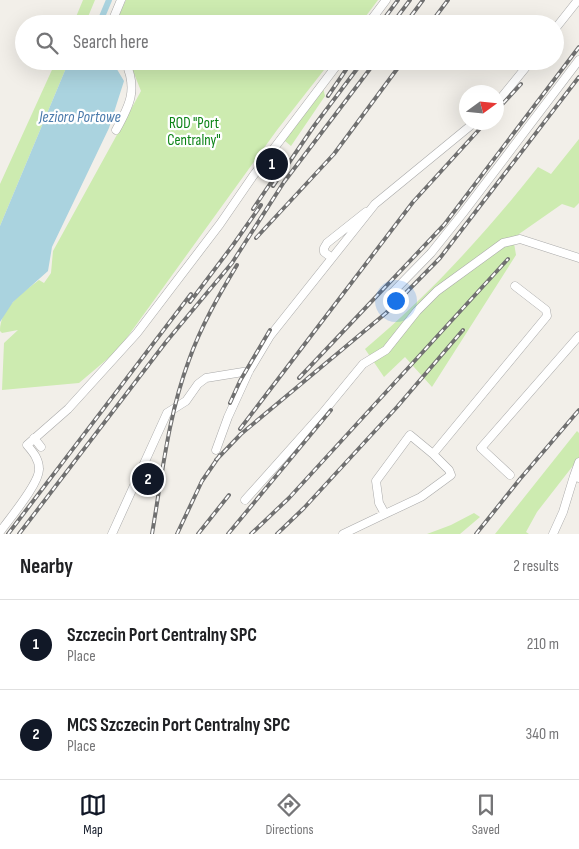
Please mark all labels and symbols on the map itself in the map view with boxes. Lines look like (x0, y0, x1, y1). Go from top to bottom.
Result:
north arrow (459, 85, 504, 130)
water label: Jezioro Portowe (38, 108, 121, 127)
park label: ROD "Port Centralny" (167, 114, 221, 150)
pin: 1 (256, 145, 288, 183)
your location (383, 288, 409, 314)
pin: 2 (132, 460, 164, 498)

